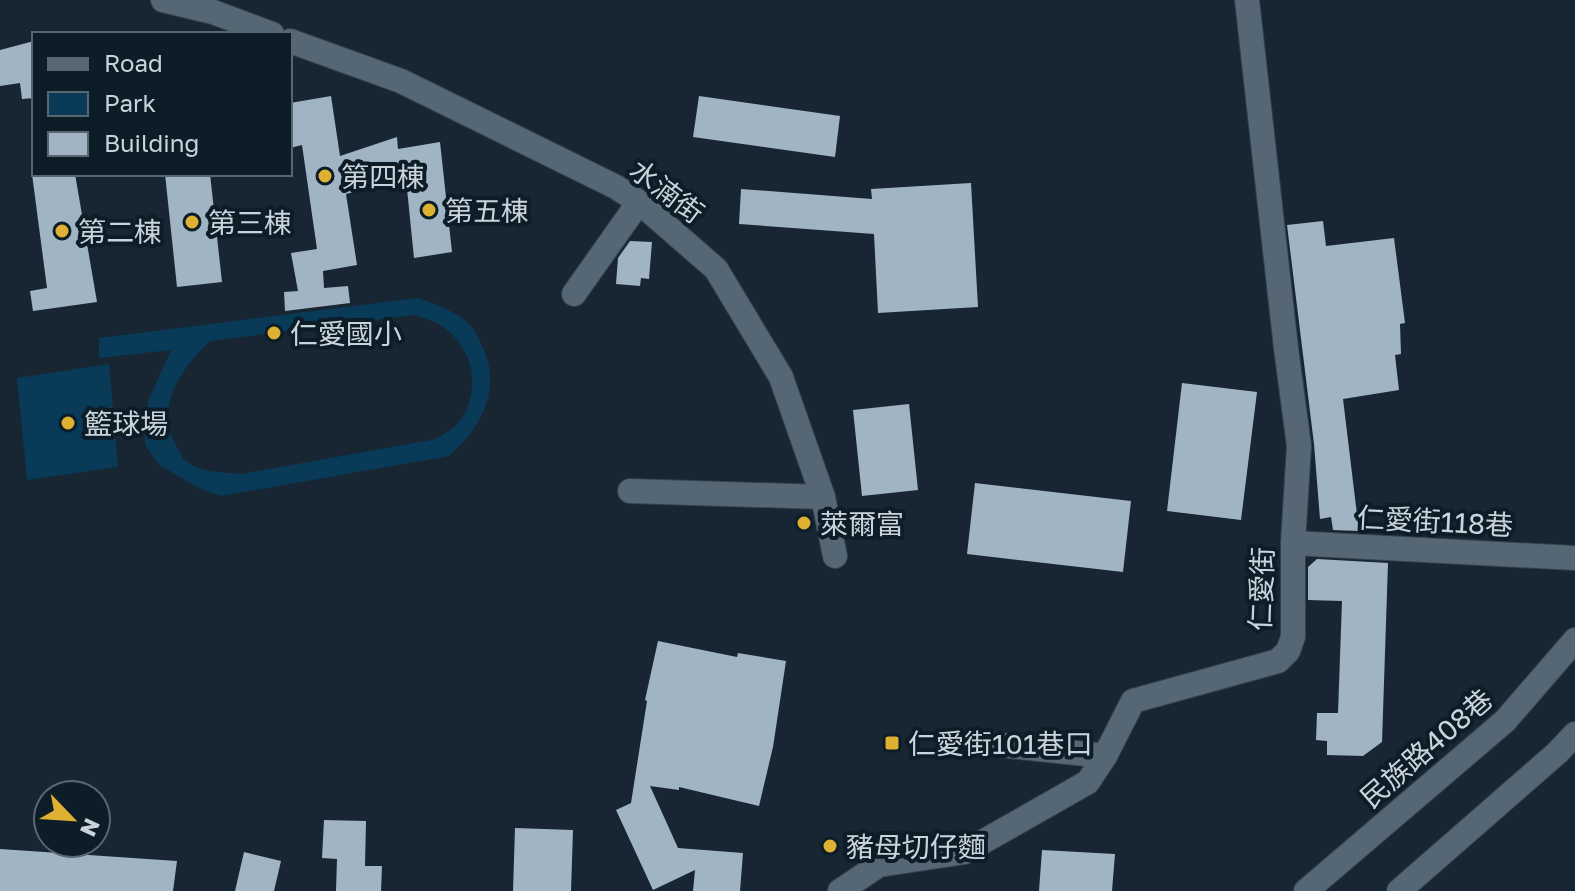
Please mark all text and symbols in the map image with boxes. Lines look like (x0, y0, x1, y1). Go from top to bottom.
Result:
legend (32, 32, 292, 176)
text: Road (104, 48, 163, 77)
text: Park (104, 88, 156, 117)
text: Building (104, 128, 199, 157)
street label: 水湳街 (624, 153, 710, 229)
place label: 第四棟 (341, 160, 425, 193)
marker: 第四棟 (316, 167, 334, 185)
place label: 第五棟 (445, 194, 529, 227)
marker: 第五棟 (420, 201, 438, 219)
place label: 第三棟 (208, 206, 292, 239)
marker: 第三棟 (183, 213, 201, 231)
place label: 第二棟 (78, 215, 162, 248)
marker: 第二棟 (53, 222, 71, 240)
place label: 仁愛國小 (290, 317, 402, 350)
marker: 仁愛國小 (265, 324, 283, 342)
place label: 籃球場 (84, 407, 168, 440)
marker: 籃球場 (59, 414, 77, 432)
street label: 仁愛街118巷 (1356, 500, 1514, 542)
place label: 萊爾富 (820, 507, 904, 540)
marker: 萊爾富 (795, 514, 813, 532)
street label: 仁愛街 (1243, 546, 1279, 632)
street label: 民族路408巷 (1353, 682, 1499, 814)
place label: 仁愛街101巷口 (908, 727, 1093, 760)
marker: 仁愛街101巷口 (883, 734, 901, 752)
north arrow (32, 779, 112, 859)
text: N (75, 814, 106, 841)
place label: 豬母切仔麵 (846, 830, 986, 863)
marker: 豬母切仔麵 (821, 837, 839, 855)

